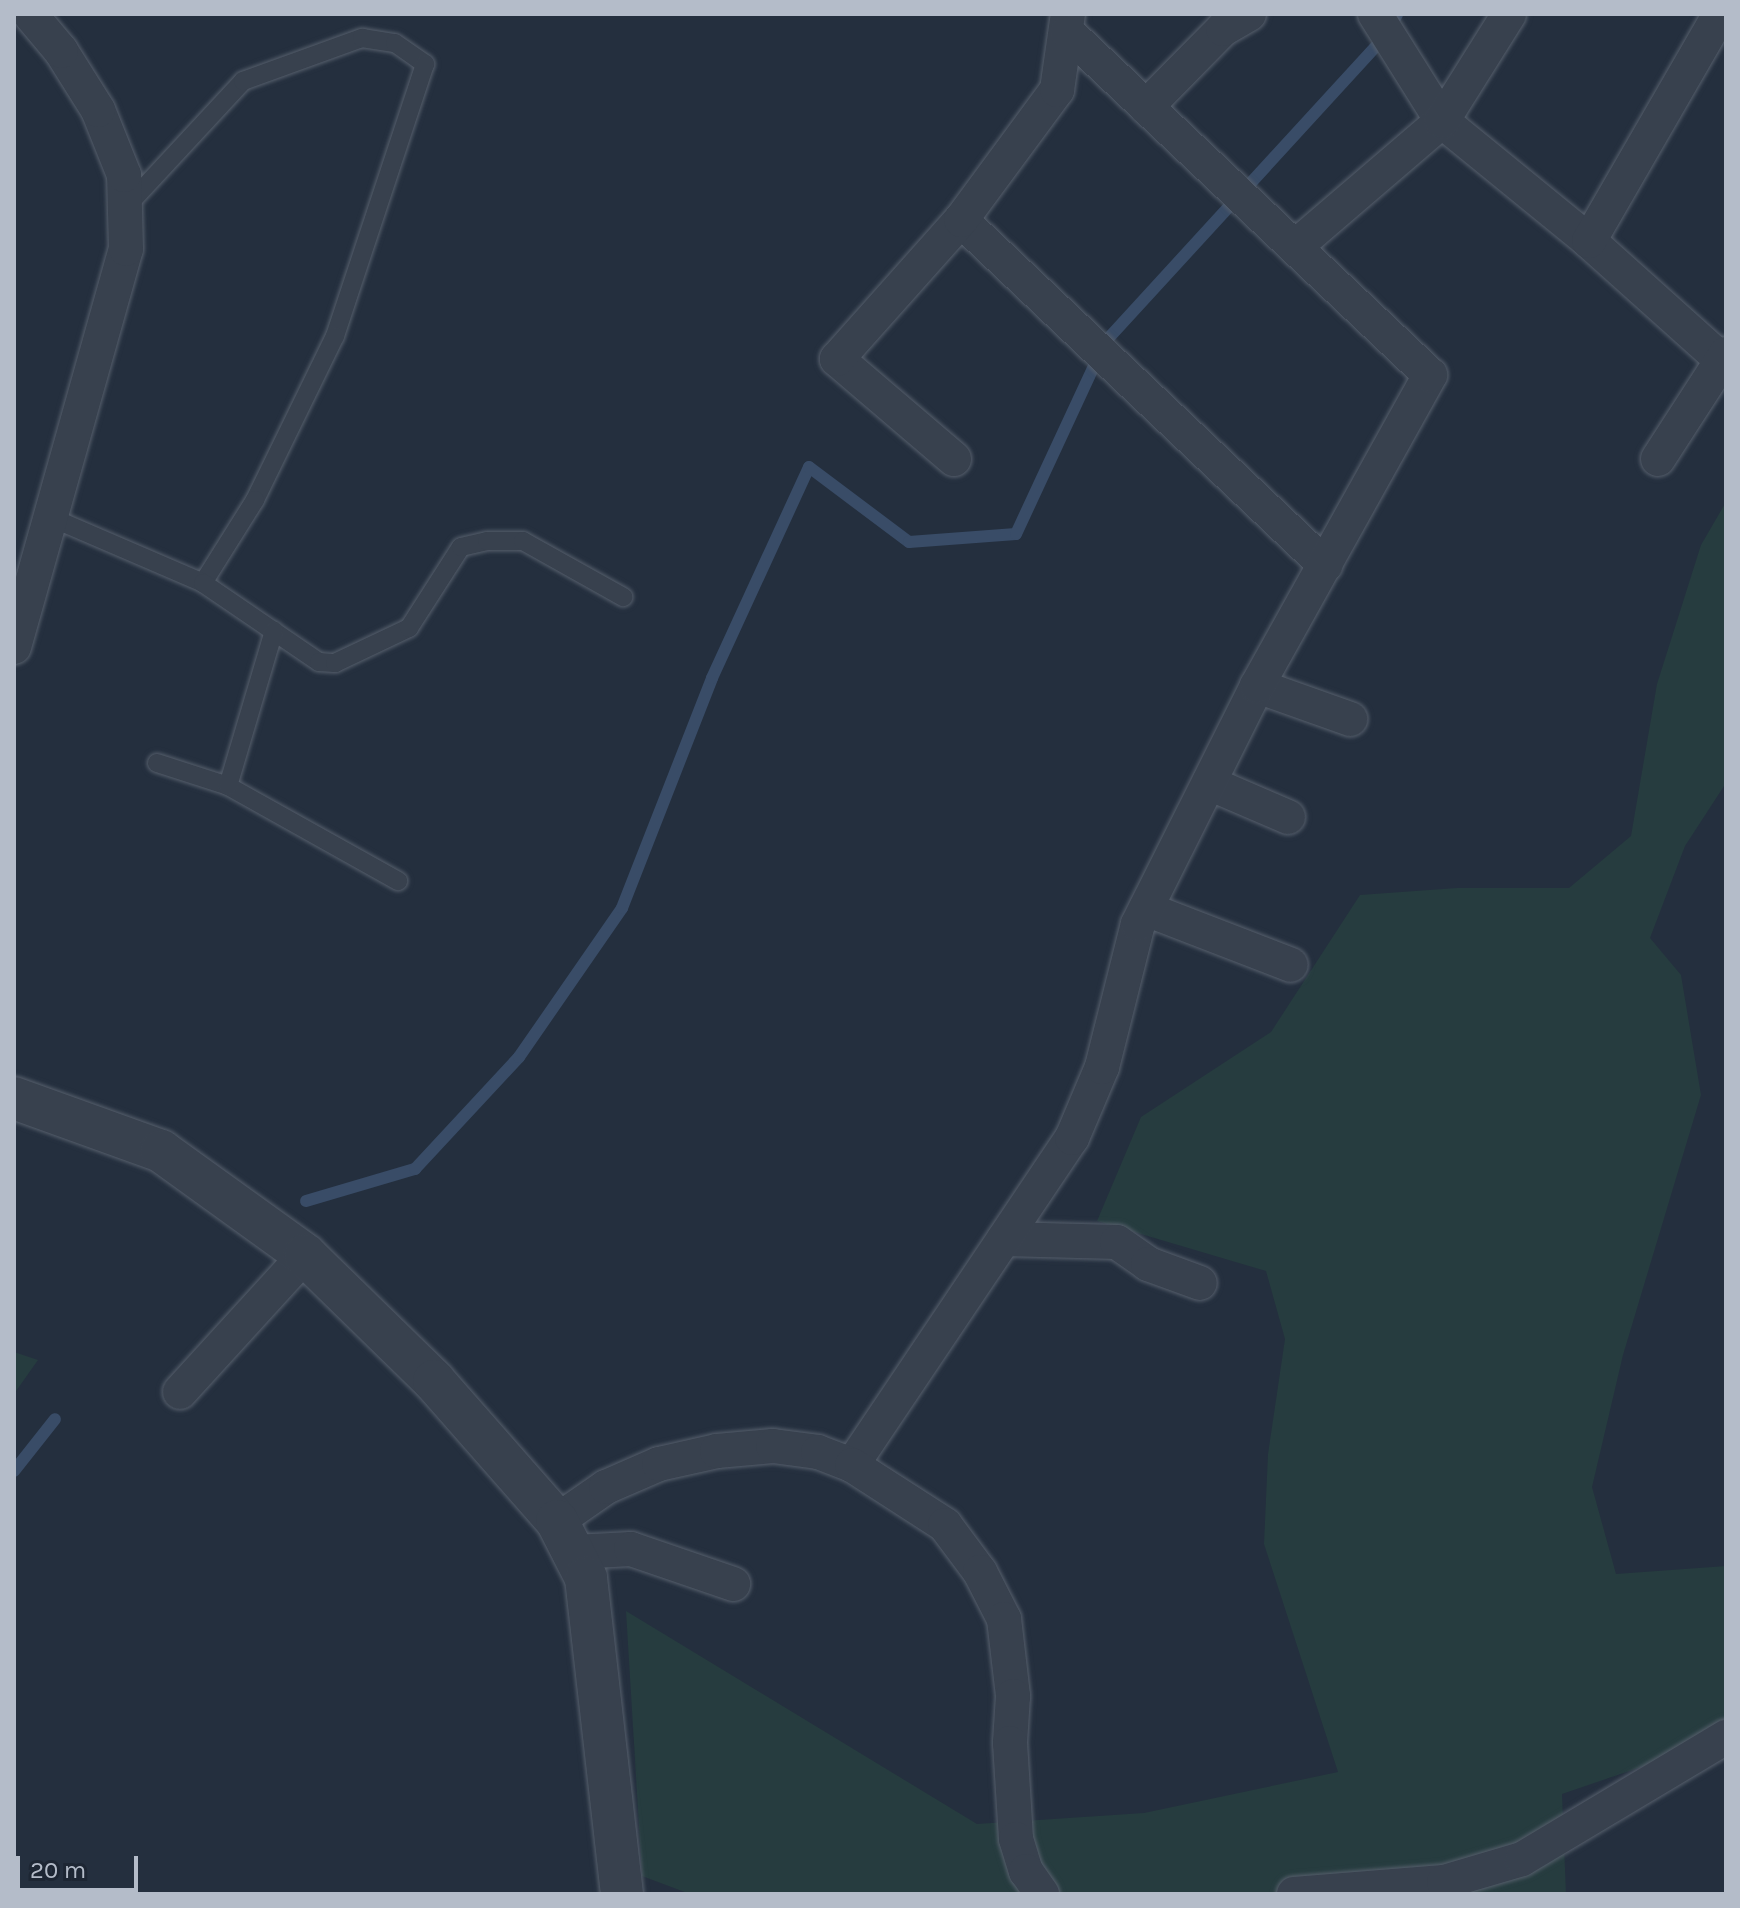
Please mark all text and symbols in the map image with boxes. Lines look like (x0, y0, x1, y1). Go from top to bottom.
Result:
scale bar (20, 1840, 142, 1890)
text: 20 m (30, 1856, 86, 1884)

